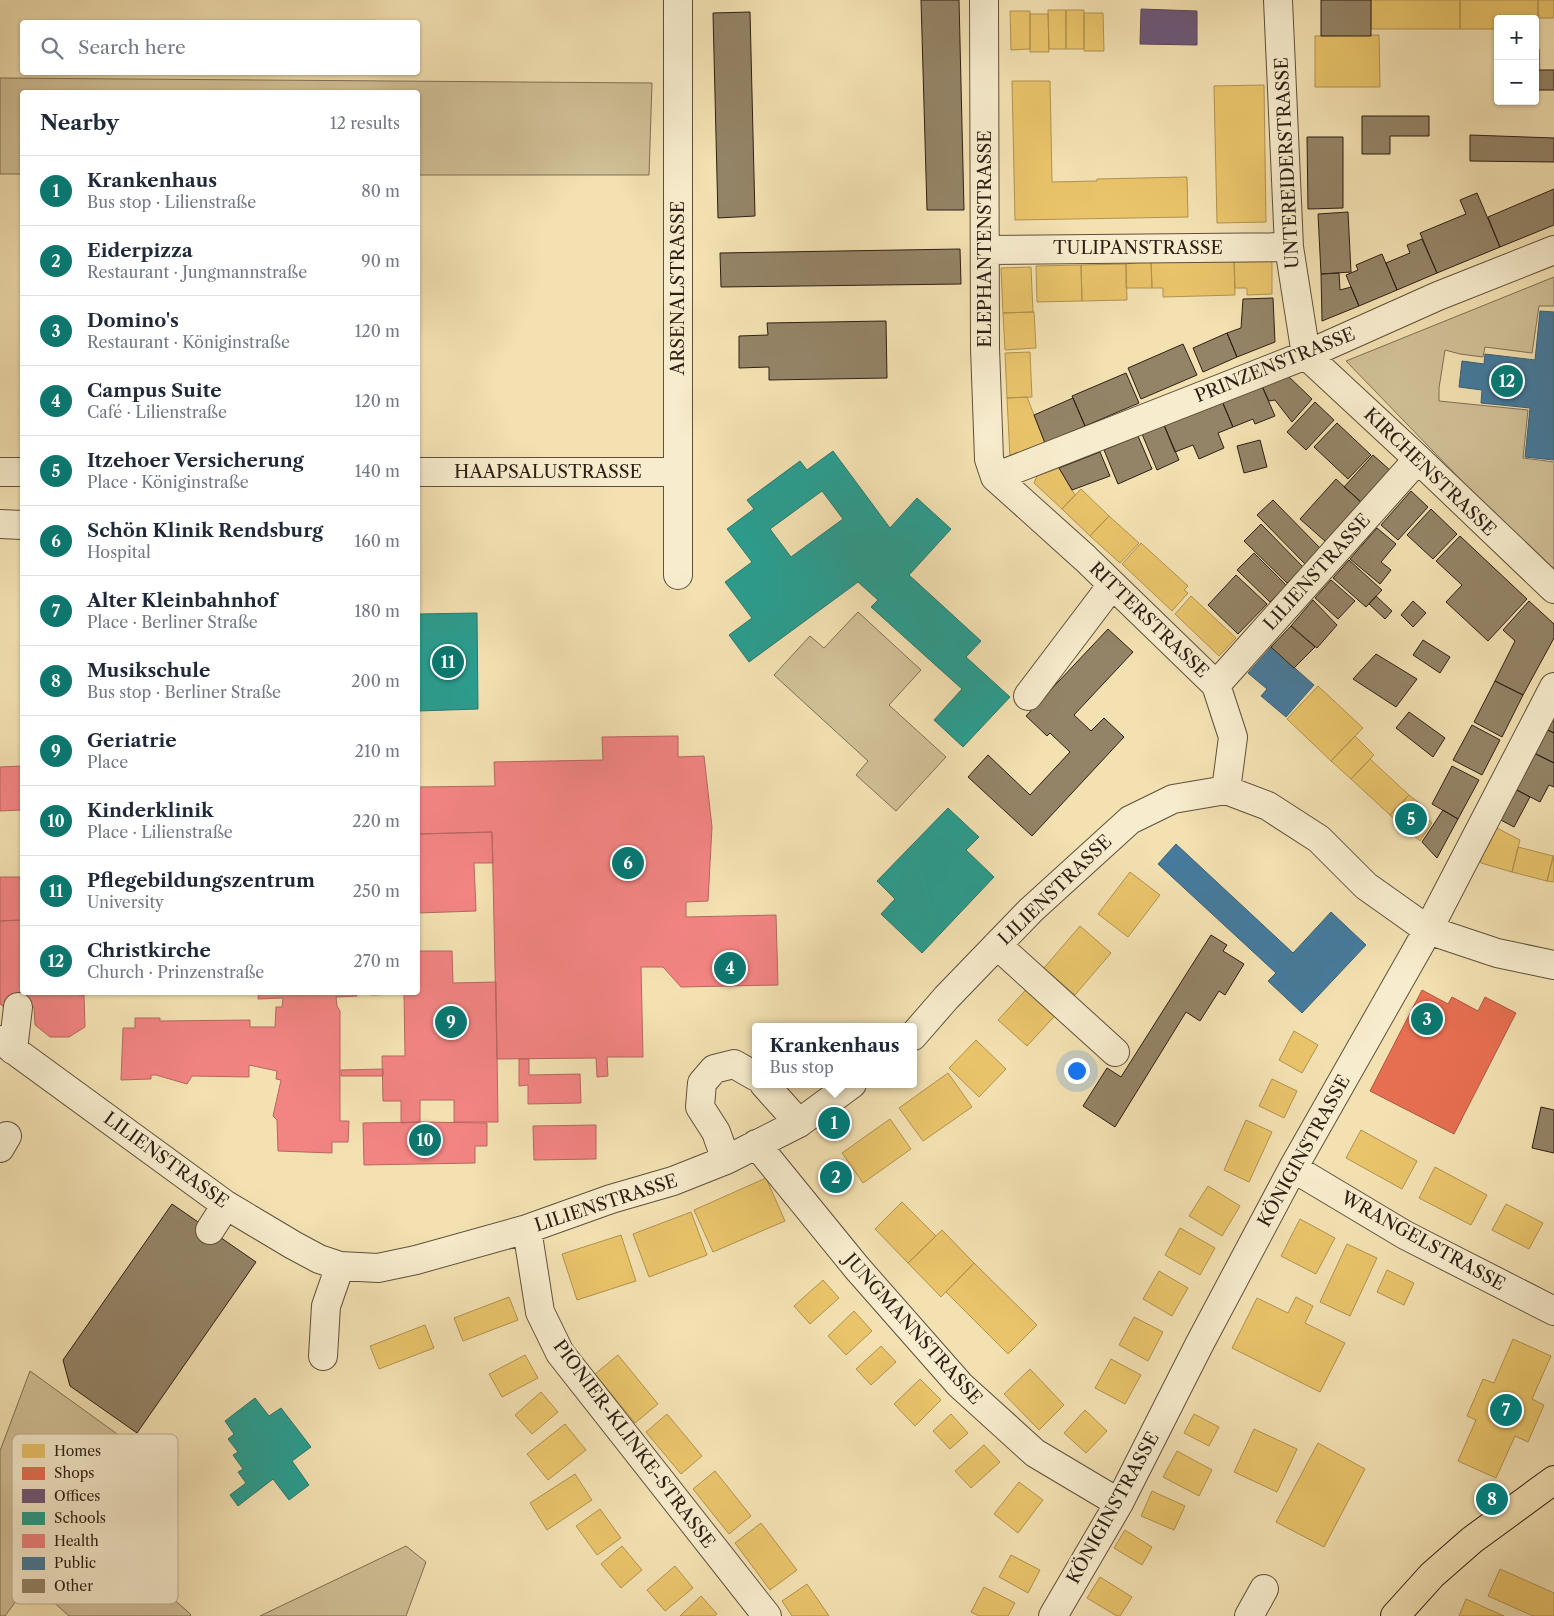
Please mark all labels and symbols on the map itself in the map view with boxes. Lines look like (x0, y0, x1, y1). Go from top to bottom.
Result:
street label: UNTEREIDERSTRASSE (1270, 57, 1304, 269)
street label: ELEPHANTENSTRASSE (974, 130, 996, 348)
street label: ARSENALSTRASSE (667, 201, 689, 376)
street label: TULIPANSTRASSE (1053, 237, 1223, 259)
street label: PRINZENSTRASSE (1192, 323, 1358, 407)
pin: 12 (1491, 362, 1523, 400)
street label: KIRCHENSTRASSE (1359, 403, 1501, 541)
street label: HAAPSALUSTRASSE (454, 461, 642, 483)
street label: LILIENSTRASSE (1259, 509, 1375, 635)
street label: RITTERSTRASSE (1085, 557, 1213, 683)
pin: 11 (432, 643, 464, 681)
pin: 5 (1395, 800, 1427, 838)
street label: LILIENSTRASSE (994, 830, 1116, 950)
pin: 6 (612, 844, 644, 882)
pin: 4 (714, 949, 746, 987)
pin: 3 (1411, 1000, 1443, 1038)
pin: 9 (435, 1003, 467, 1041)
your location (1064, 1058, 1090, 1084)
street label: KÖNIGINSTRASSE (1252, 1071, 1355, 1231)
pin: 1 (818, 1104, 850, 1142)
street label: LILIENSTRASSE (99, 1107, 233, 1213)
pin: 10 (409, 1121, 441, 1159)
pin: 2 (820, 1158, 852, 1196)
street label: LILIENSTRASSE (532, 1169, 680, 1237)
street label: WRANGELSTRASSE (1336, 1186, 1509, 1295)
street label: JUNGMANNSTRASSE (837, 1247, 987, 1409)
street label: PIONIER-KLINKE-STRASSE (548, 1335, 720, 1553)
pin: 7 (1490, 1391, 1522, 1429)
street label: KÖNIGINSTRASSE (1061, 1428, 1164, 1588)
legend (12, 1434, 178, 1604)
text: Homes (54, 1442, 101, 1460)
text: Shops (54, 1464, 94, 1482)
pin: 8 (1476, 1480, 1508, 1518)
text: Offices (54, 1487, 100, 1505)
text: Schools (54, 1509, 106, 1527)
text: Health (54, 1532, 99, 1550)
text: Public (54, 1554, 96, 1572)
text: Other (54, 1577, 93, 1595)

